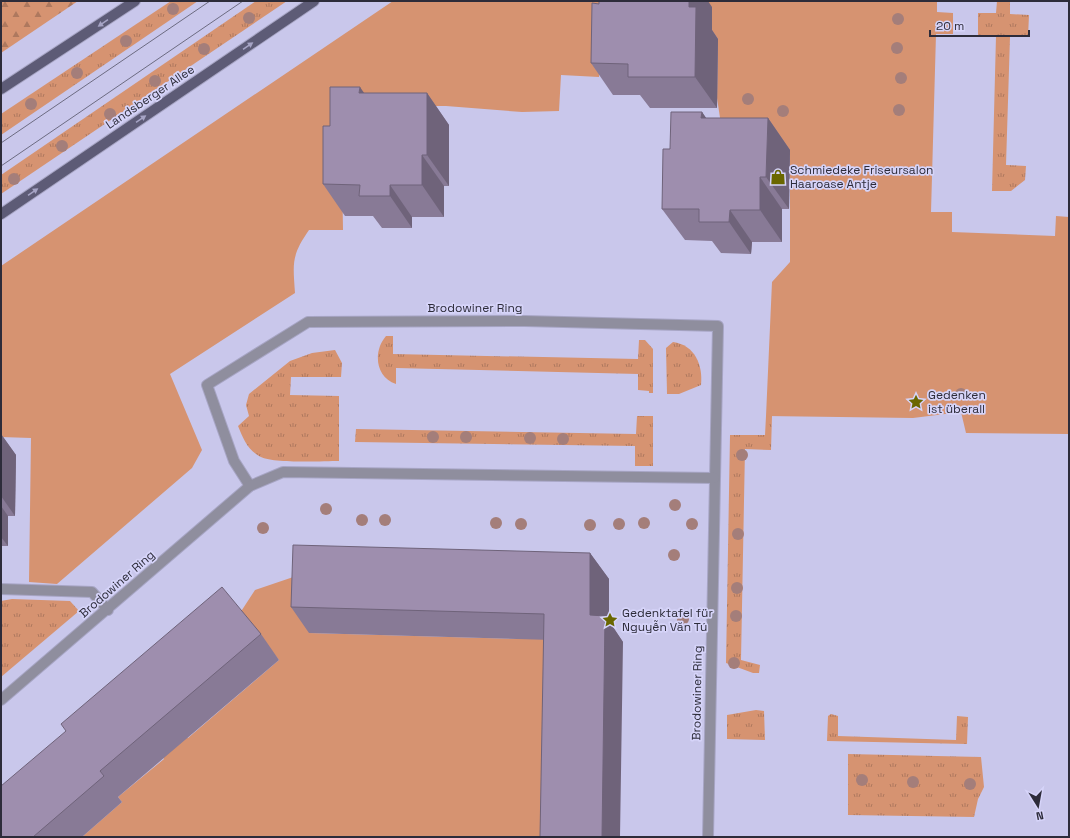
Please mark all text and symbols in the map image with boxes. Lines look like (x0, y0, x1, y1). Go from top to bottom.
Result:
scale bar (930, 12, 1029, 38)
text: 20 m (936, 18, 964, 34)
one-way arrow (98, 19, 108, 27)
one-way arrow (243, 42, 254, 50)
street label: Landsberger Allee (102, 61, 198, 133)
one-way arrow (136, 115, 146, 123)
place label: Schmiedeke Friseursalon Haaroase Antje (790, 162, 933, 192)
shop icon: Schmiedeke Friseursalon Haaroase Antje (769, 168, 787, 186)
one-way arrow (28, 188, 38, 196)
street label: Brodowiner Ring (428, 300, 522, 316)
place label: Gedenken ist überall (928, 387, 986, 417)
place icon: Gedenken ist überall (907, 393, 925, 411)
street label: Brodowiner Ring (76, 547, 158, 621)
place label: Gedenktafel für Nguyễn Văn Tú (622, 605, 713, 635)
place icon: Gedenktafel für Nguyễn Văn Tú (601, 611, 619, 629)
street label: Brodowiner Ring (688, 645, 706, 741)
north arrow (1018, 786, 1058, 826)
text: N (1035, 808, 1045, 823)

